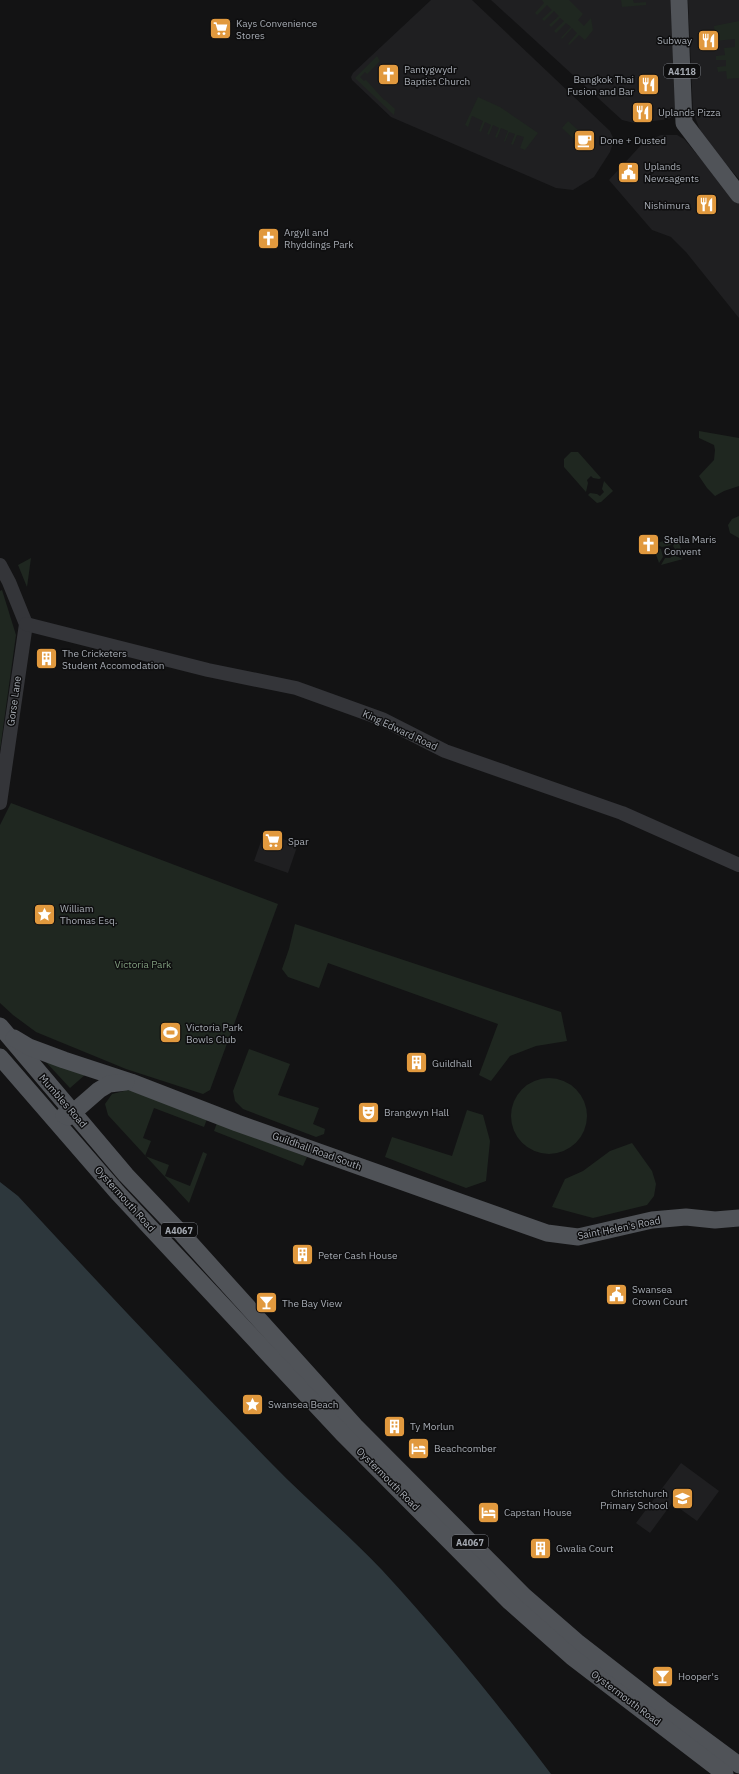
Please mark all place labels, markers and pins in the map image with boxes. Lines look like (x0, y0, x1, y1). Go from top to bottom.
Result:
supermarket icon: Kays Convenience Stores (208, 16, 234, 42)
place label: Kays Convenience Stores (236, 17, 318, 42)
restaurant icon: Subway (695, 27, 721, 53)
place label: Subway (657, 34, 692, 47)
church icon: Pantygwydr Baptist Church (375, 62, 401, 88)
place label: Pantygwydr Baptist Church (404, 63, 470, 88)
restaurant icon: Bangkok Thai Fusion and Bar (636, 72, 662, 98)
place label: Bangkok Thai Fusion and Bar (567, 73, 634, 98)
restaurant icon: Uplands Pizza (629, 99, 655, 125)
place label: Uplands Pizza (658, 106, 721, 119)
cafe icon: Done + Dusted (572, 127, 598, 153)
place label: Done + Dusted (600, 134, 666, 147)
public building icon: Uplands Newsagents (615, 159, 641, 185)
place label: Uplands Newsagents (644, 160, 699, 185)
restaurant icon: Nishimura (693, 192, 719, 218)
place label: Nishimura (644, 199, 691, 212)
church icon: Argyll and Rhyddings Park (255, 225, 281, 251)
place label: Argyll and Rhyddings Park (284, 226, 354, 251)
church icon: Stella Maris Convent (635, 532, 661, 558)
place label: Stella Maris Convent (664, 533, 716, 558)
building icon: The Cricketers Student Accomodation (34, 646, 60, 672)
place label: The Cricketers Student Accomodation (62, 647, 165, 672)
supermarket icon: Spar (260, 828, 286, 854)
place label: Spar (288, 835, 309, 848)
place icon: William Thomas Esq. (31, 901, 57, 927)
place label: William Thomas Esq. (60, 902, 118, 927)
sports icon: Victoria Park Bowls Club (157, 1020, 183, 1046)
place label: Victoria Park Bowls Club (186, 1021, 244, 1046)
building icon: Guildhall (404, 1050, 430, 1076)
place label: Guildhall (432, 1057, 472, 1070)
theatre icon: Brangwyn Hall (356, 1099, 382, 1125)
place label: Brangwyn Hall (384, 1106, 449, 1119)
building icon: Peter Cash House (289, 1242, 315, 1268)
place label: Peter Cash House (318, 1249, 398, 1262)
public building icon: Swansea Crown Court (603, 1282, 629, 1308)
place label: Swansea Crown Court (632, 1283, 688, 1308)
bar icon: The Bay View (253, 1290, 279, 1316)
place label: The Bay View (282, 1297, 342, 1310)
place icon: Swansea Beach (240, 1391, 266, 1417)
place label: Swansea Beach (268, 1398, 339, 1411)
building icon: Ty Morlun (381, 1413, 407, 1439)
place label: Ty Morlun (410, 1420, 454, 1433)
hotel icon: Beachcomber (406, 1435, 432, 1461)
place label: Beachcomber (434, 1442, 497, 1455)
school or university icon: Christchurch Primary School (670, 1486, 696, 1512)
place label: Christchurch Primary School (600, 1487, 668, 1512)
hotel icon: Capstan House (476, 1499, 502, 1525)
place label: Capstan House (504, 1506, 572, 1519)
building icon: Gwalia Court (527, 1535, 553, 1561)
place label: Gwalia Court (556, 1542, 614, 1555)
bar icon: Hooper's (650, 1663, 676, 1689)
place label: Hooper's (678, 1670, 719, 1683)

